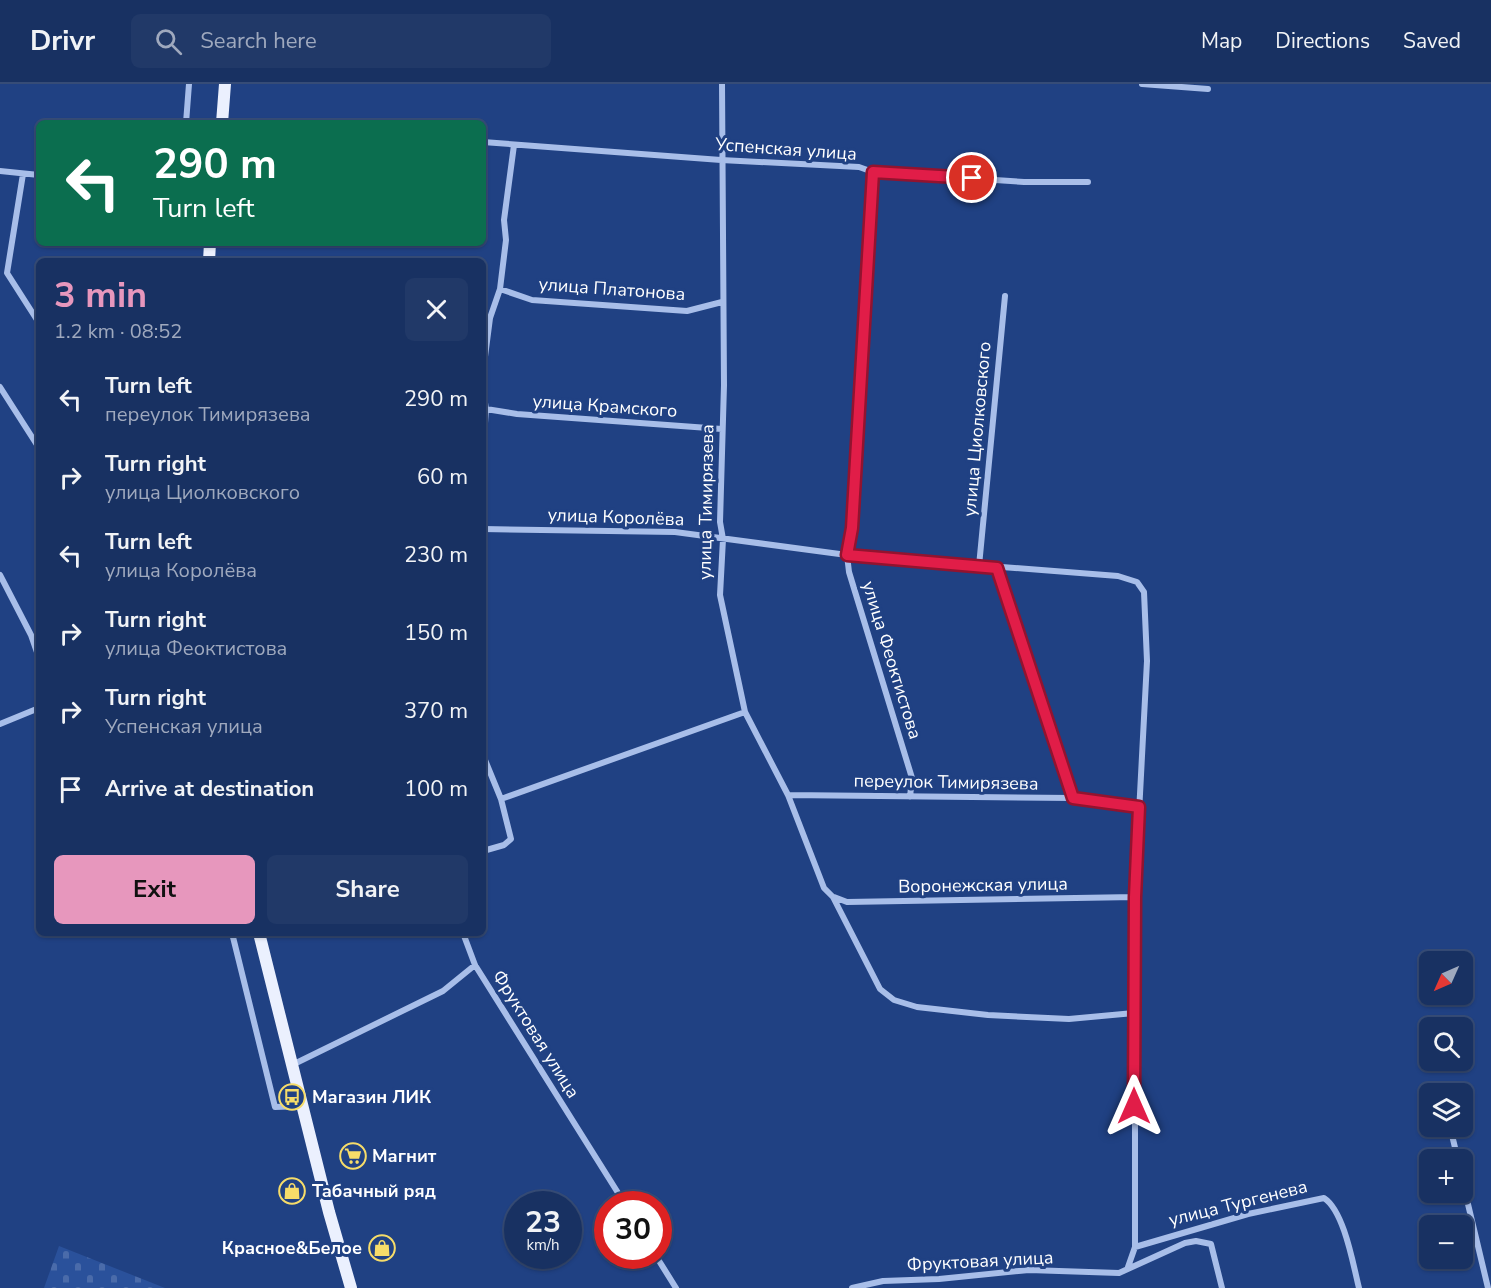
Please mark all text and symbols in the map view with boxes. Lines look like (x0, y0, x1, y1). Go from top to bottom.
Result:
search box (131, 14, 551, 68)
text: Drivr (30, 22, 95, 60)
icon: search (152, 25, 185, 58)
text: Search here (200, 26, 317, 56)
text: Map (1201, 27, 1242, 55)
text: Directions (1275, 27, 1370, 55)
text: Saved (1403, 27, 1461, 55)
street label: Успенская улица (713, 132, 858, 166)
text: 290 m (153, 136, 277, 193)
icon: left (54, 144, 132, 222)
pin (946, 152, 997, 203)
icon: arrive (955, 161, 988, 194)
text: Turn left (153, 190, 254, 227)
text: 3 min (54, 271, 147, 320)
street label: улица Платонова (538, 272, 686, 306)
button: close (405, 278, 468, 341)
text: 1.2 km · 08:52 (54, 318, 182, 345)
street label: улица Циолковского (957, 340, 997, 518)
text: Turn left (105, 371, 192, 401)
icon: left (54, 383, 87, 416)
text: 290 m (404, 384, 468, 414)
street label: улица Крамского (532, 389, 678, 423)
text: переулок Тимирязева (105, 401, 311, 428)
street label: улица Тимирязева (693, 424, 719, 580)
text: Turn right (105, 449, 206, 479)
icon: right (54, 461, 87, 494)
text: 60 m (417, 462, 468, 492)
text: улица Циолковского (105, 479, 300, 506)
street label: улица Королёва (547, 503, 685, 531)
text: Turn left (105, 527, 192, 557)
icon: left (54, 539, 87, 572)
text: 230 m (404, 540, 468, 570)
text: улица Королёва (105, 557, 257, 584)
street label: улица Феоктистова (857, 578, 927, 742)
text: Turn right (105, 605, 206, 635)
icon: right (54, 617, 87, 650)
text: 150 m (404, 618, 468, 648)
text: улица Феоктистова (105, 635, 287, 662)
text: Turn right (105, 683, 206, 713)
icon: right (54, 695, 87, 728)
text: 370 m (404, 696, 468, 726)
text: Успенская улица (105, 713, 263, 740)
street label: переулок Тимирязева (853, 768, 1039, 796)
icon: arrive (54, 773, 87, 806)
text: Arrive at destination (105, 774, 314, 804)
text: 100 m (404, 774, 468, 804)
button: Exit (54, 855, 255, 924)
button: Share (267, 855, 468, 924)
street label: Воронежская улица (898, 872, 1068, 898)
north arrow (1419, 951, 1473, 1005)
map controls (1419, 951, 1473, 1269)
street label: Фруктовая улица (487, 965, 585, 1103)
button: search (1419, 1017, 1473, 1071)
position arrow (1102, 1074, 1166, 1138)
bus stop icon: Магазин ЛИК (277, 1082, 307, 1112)
button: layers (1419, 1083, 1473, 1137)
place label: Магазин ЛИК (312, 1085, 432, 1109)
supermarket icon: Магнит (338, 1141, 368, 1171)
place label: Магнит (372, 1144, 437, 1168)
button: + (1419, 1149, 1473, 1203)
street label: улица Тургенева (1166, 1174, 1310, 1232)
shop icon: Табачный ряд (277, 1176, 307, 1206)
place label: Табачный ряд (312, 1179, 436, 1203)
speed limit sign: 30 (594, 1191, 672, 1269)
text: 23 (525, 1202, 561, 1243)
button: − (1419, 1215, 1473, 1269)
shop icon: Красное&Белое (367, 1233, 397, 1263)
text: km/h (526, 1235, 560, 1255)
place label: Красное&Белое (222, 1236, 362, 1260)
street label: Фруктовая улица (906, 1245, 1054, 1277)

